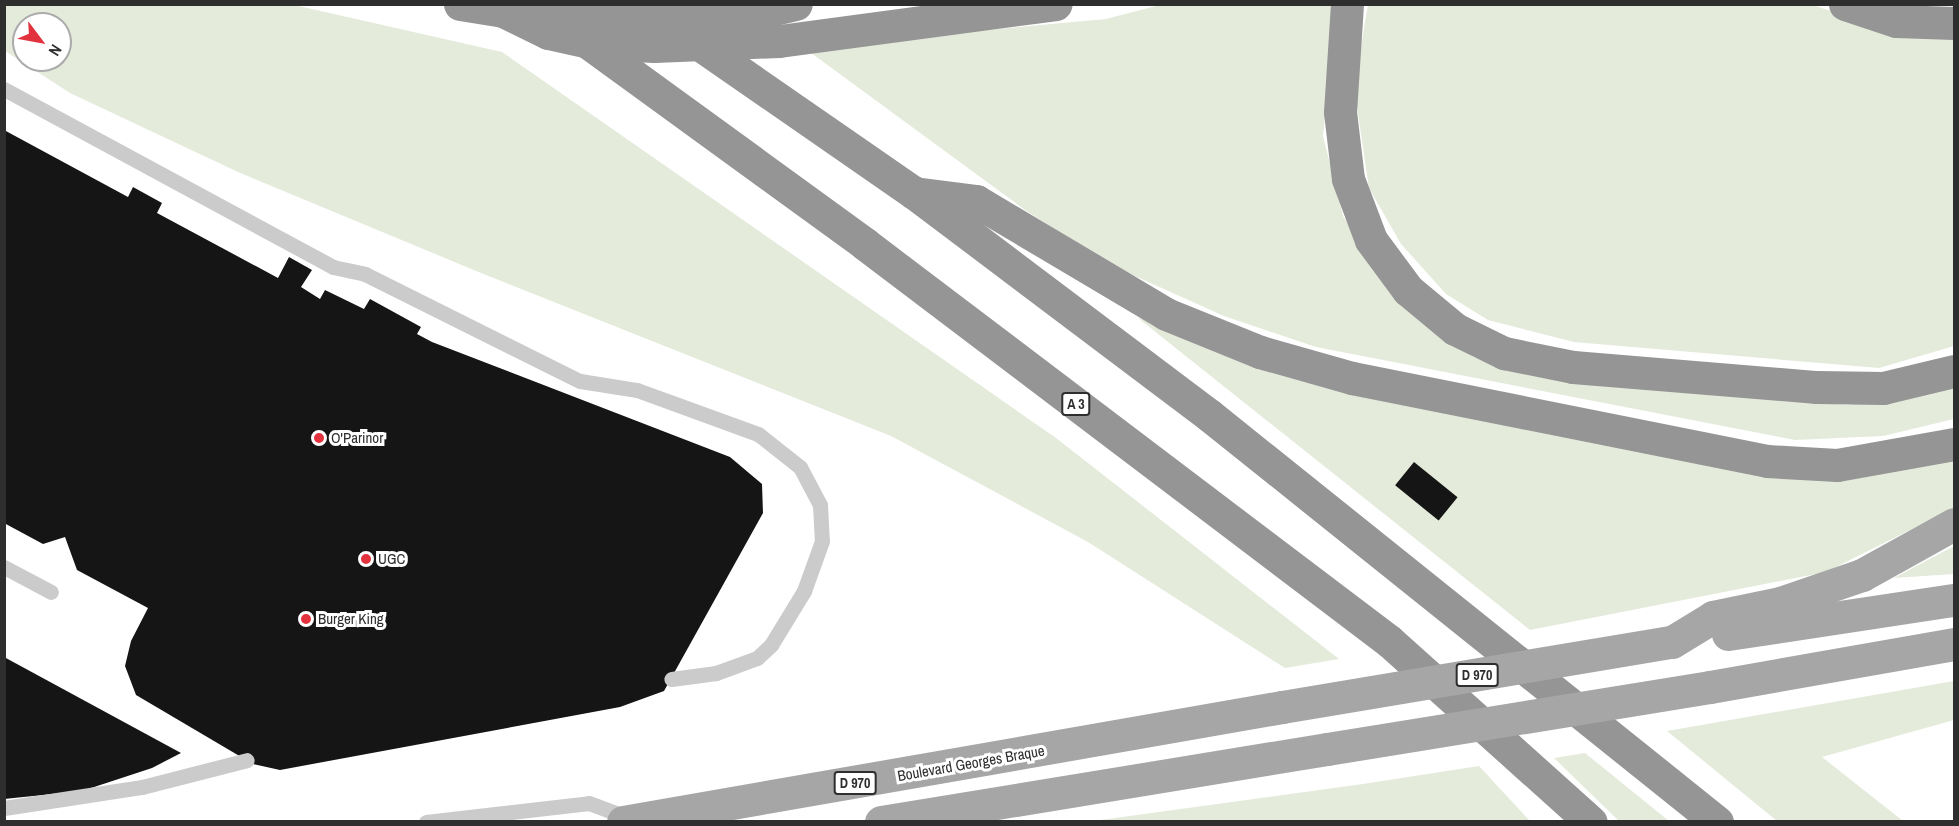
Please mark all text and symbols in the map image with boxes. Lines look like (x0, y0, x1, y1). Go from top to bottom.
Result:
north arrow (12, 12, 72, 72)
text: N (44, 41, 67, 60)
road number: A 3 (1061, 393, 1091, 415)
place label: O'Parinor (331, 429, 383, 447)
marker: O'Parinor (312, 431, 326, 445)
place label: UGC (378, 550, 405, 568)
marker: UGC (359, 552, 373, 566)
place label: Burger King (318, 610, 384, 628)
marker: Burger King (299, 612, 313, 626)
road number: D 970 (1454, 664, 1500, 686)
street label: Boulevard Georges Braque (896, 741, 1046, 785)
road number: D 970 (832, 772, 878, 794)

